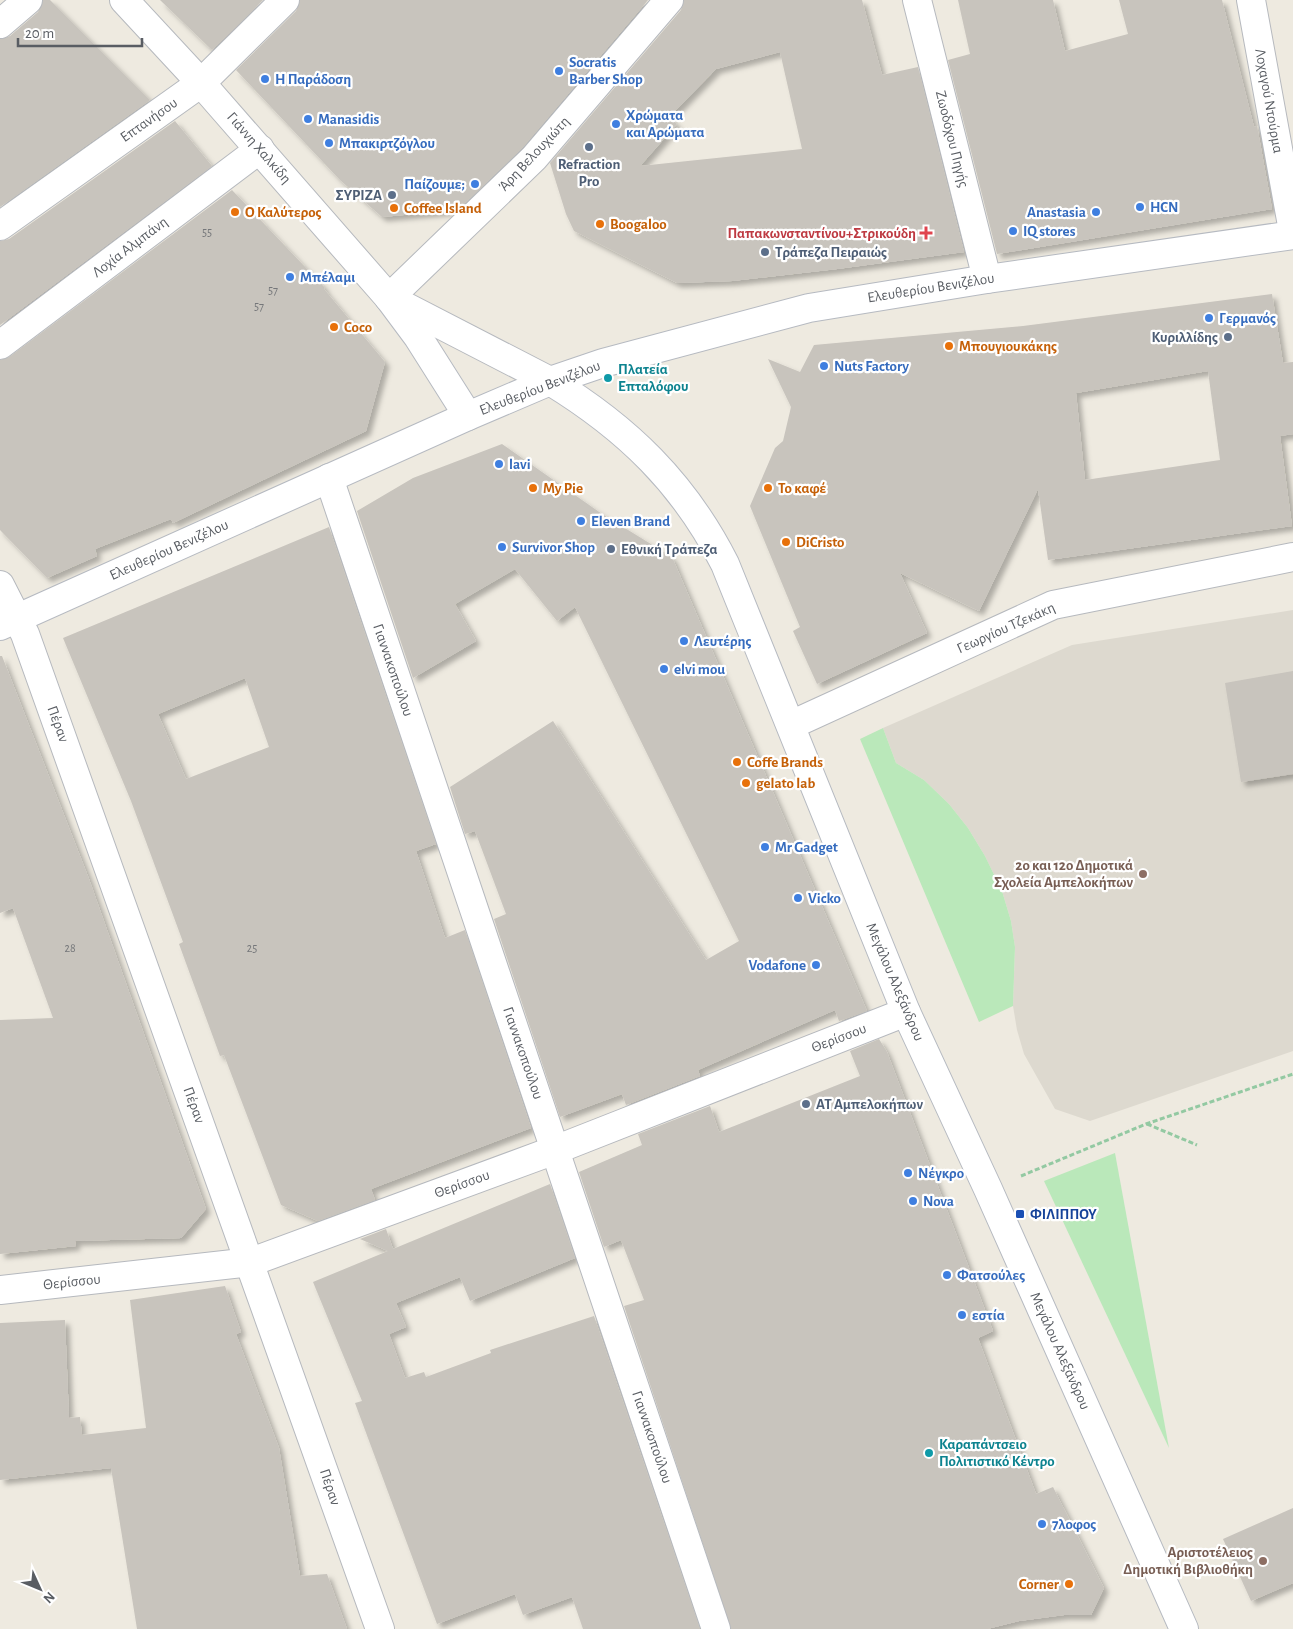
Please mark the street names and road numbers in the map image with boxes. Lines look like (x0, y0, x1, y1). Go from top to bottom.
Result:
street label: Λοχαγού Ντούρμα (1252, 47, 1286, 155)
street label: Ζωοδόχου Πηγής (933, 89, 971, 189)
street label: Επτανήσου (118, 95, 180, 145)
street label: Γιάννη Χαλκίδη (224, 109, 294, 187)
street label: Άρη Βελουχιώτη (496, 114, 572, 194)
street label: Λοχία Αλμπάνη (90, 214, 170, 280)
street label: Ελευθερίου Βενιζέλου (866, 271, 996, 305)
street label: Ελευθερίου Βενιζέλου (477, 358, 603, 418)
street label: Ελευθερίου Βενιζέλου (107, 517, 231, 583)
street label: Γεωργίου Τζεκάκη (955, 600, 1057, 656)
street label: Γιαννακοπούλου (370, 622, 416, 718)
street label: Πέραν (45, 704, 71, 744)
street label: Μεγάλου Αλεξάνδρου (863, 921, 927, 1043)
street label: Γιαννακοπούλου (500, 1005, 546, 1101)
street label: Θερίσσου (809, 1021, 869, 1055)
street label: Πέραν (181, 1085, 207, 1125)
street label: Θερίσσου (432, 1167, 492, 1201)
street label: Θερίσσου (43, 1272, 101, 1292)
street label: Μεγάλου Αλεξάνδρου (1027, 1290, 1093, 1412)
street label: Γιαννακοπούλου (629, 1389, 675, 1485)
street label: Πέραν (317, 1467, 343, 1507)

